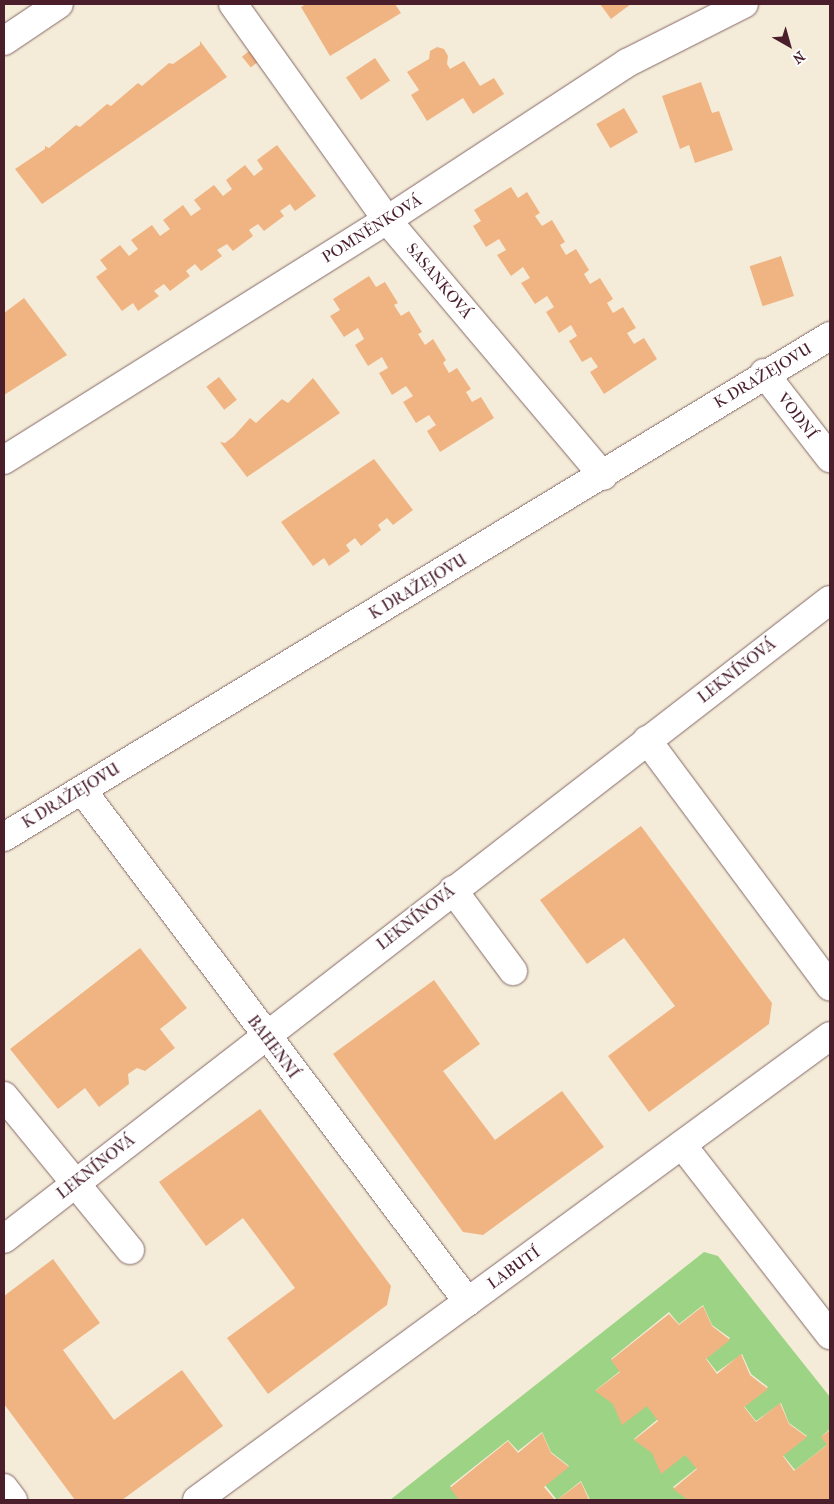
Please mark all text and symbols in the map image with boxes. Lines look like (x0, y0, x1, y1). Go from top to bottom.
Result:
north arrow (764, 20, 814, 70)
text: N (789, 47, 808, 67)
street label: POMNĚNKOVÁ (319, 191, 425, 267)
street label: SASANKOVÁ (402, 239, 476, 323)
street label: K DRAŽEJOVU (711, 339, 815, 413)
street label: VODNÍ (773, 389, 821, 443)
street label: K DRAŽEJOVU (366, 550, 470, 624)
street label: LEKNÍNOVÁ (694, 635, 780, 707)
street label: K DRAŽEJOVU (19, 759, 123, 833)
street label: LEKNÍNOVÁ (373, 882, 459, 954)
street label: BAHENNÍ (243, 1012, 303, 1082)
street label: LEKNÍNOVÁ (53, 1131, 139, 1203)
street label: LABUTÍ (484, 1243, 544, 1293)

